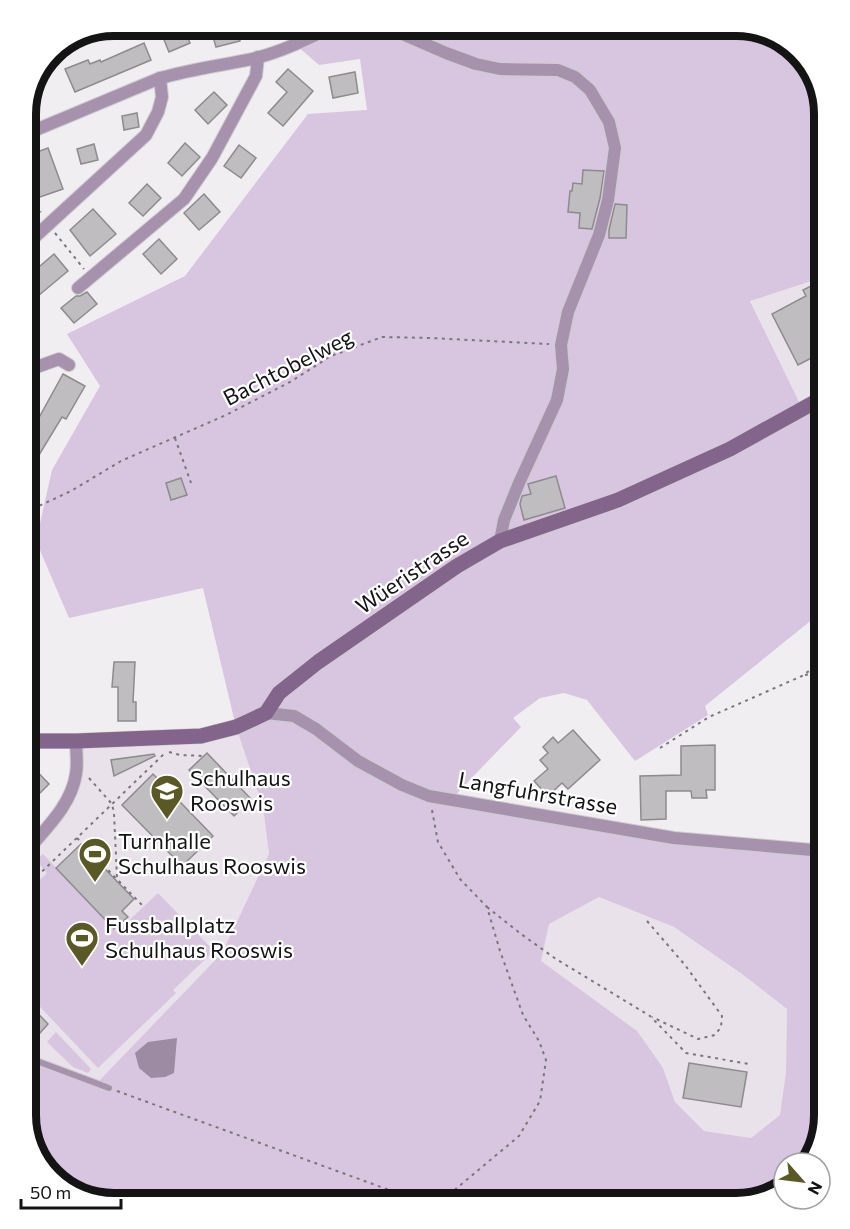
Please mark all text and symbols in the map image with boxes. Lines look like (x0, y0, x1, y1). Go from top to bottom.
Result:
street label: Bachtobelweg (218, 322, 357, 411)
street label: Wüeristrasse (350, 524, 473, 619)
place label: Schulhaus Rooswis (190, 764, 291, 816)
street label: Langfuhrstrasse (456, 765, 620, 820)
school or university icon: Schulhaus Rooswis (149, 773, 185, 820)
place label: Turnhalle Schulhaus Rooswis (118, 827, 306, 879)
sports icon: Turnhalle Schulhaus Rooswis (77, 836, 113, 883)
place label: Fussballplatz Schulhaus Rooswis (105, 911, 293, 963)
sports icon: Fussballplatz Schulhaus Rooswis (64, 920, 100, 967)
north arrow (772, 1151, 832, 1211)
scale bar (21, 1172, 122, 1210)
text: N (804, 1179, 827, 1198)
text: 50 m (30, 1181, 71, 1203)

